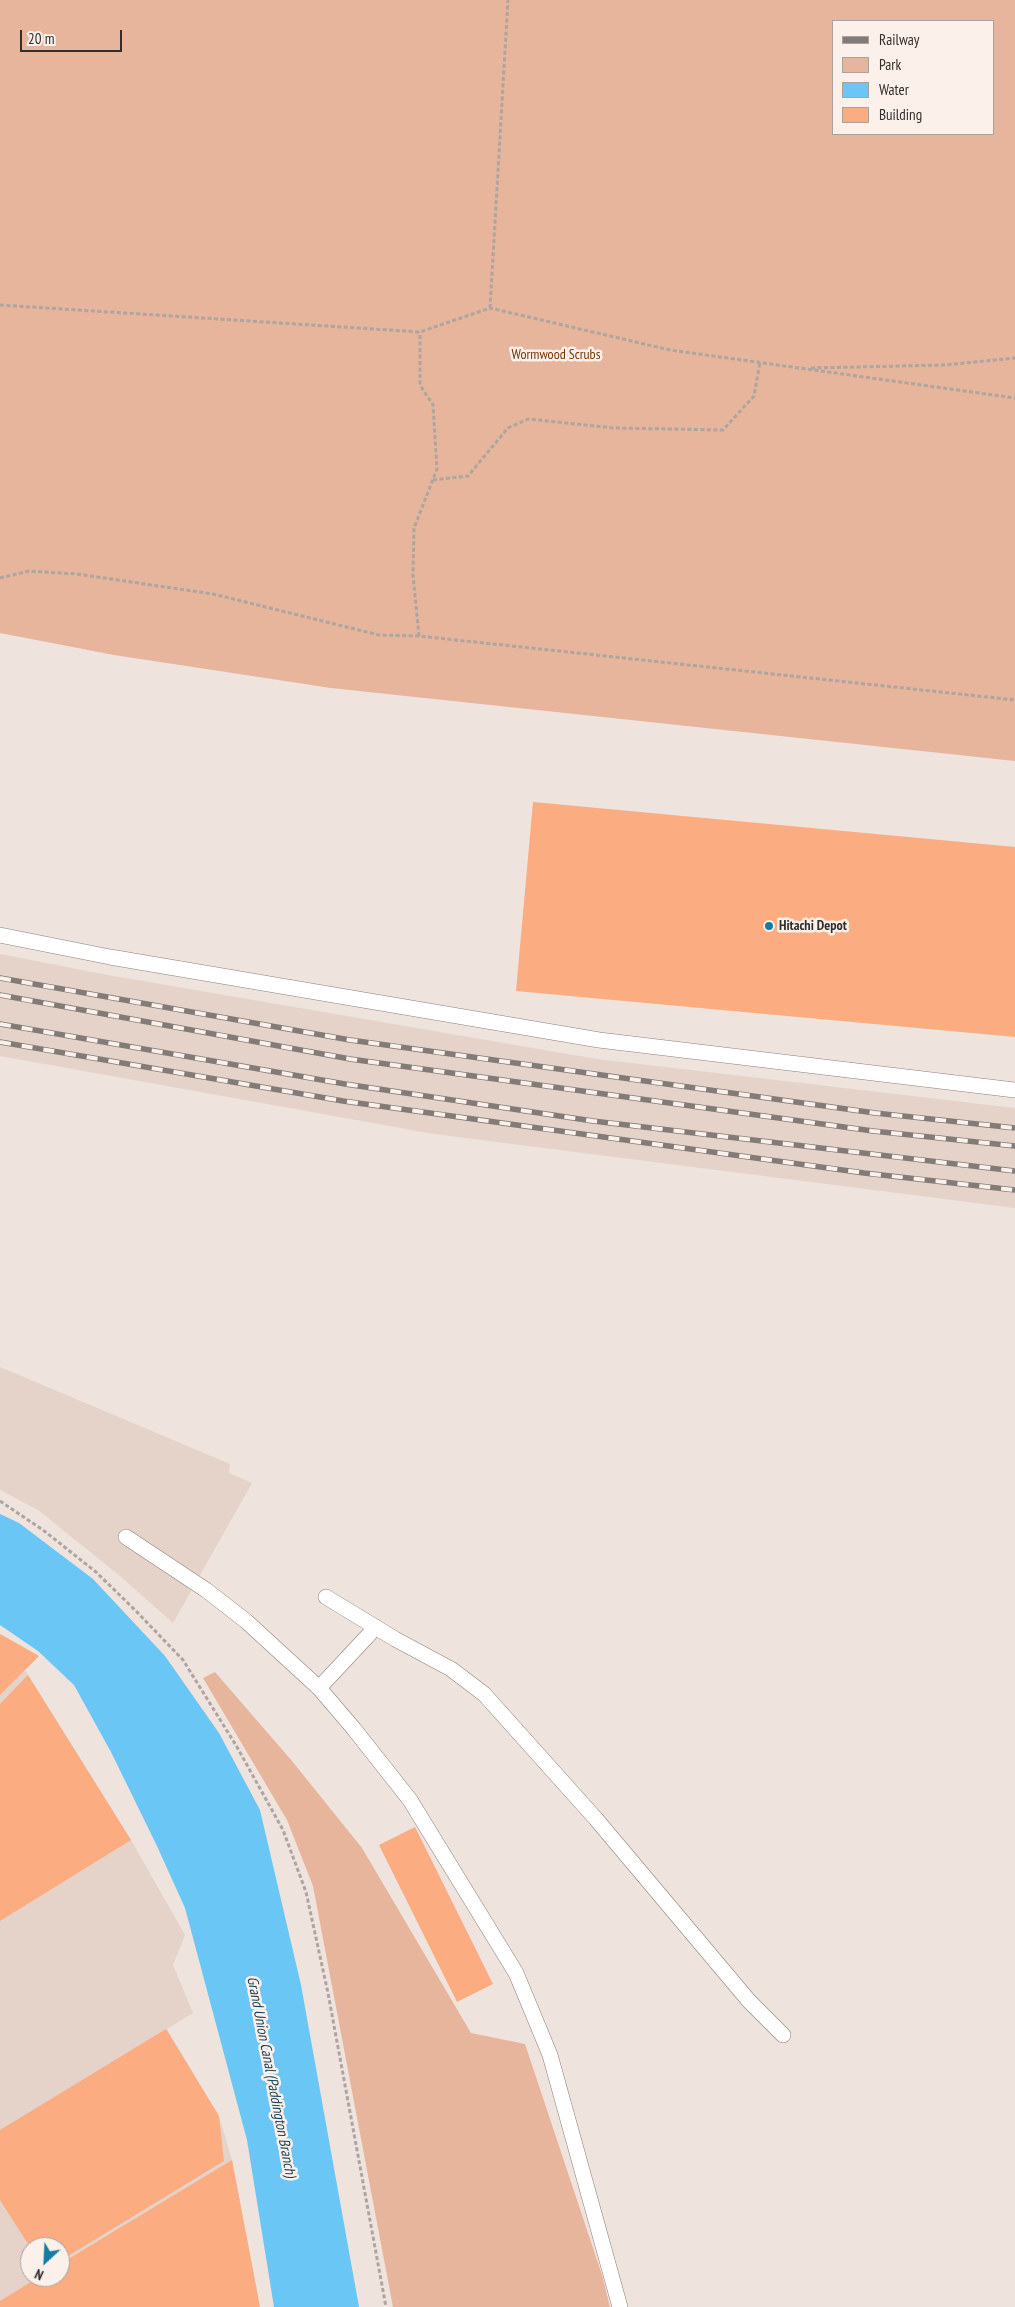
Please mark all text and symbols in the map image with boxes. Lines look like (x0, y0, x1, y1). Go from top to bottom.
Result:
scale bar (22, 20, 125, 52)
legend (832, 20, 995, 135)
text: 20 m (28, 29, 54, 48)
text: Railway (879, 30, 919, 49)
text: Park (879, 55, 901, 74)
text: Water (879, 80, 909, 99)
text: Building (879, 105, 922, 124)
park label: Wormwood Scrubs (512, 347, 600, 363)
place label: Hitachi Depot (779, 918, 847, 934)
marker: Hitachi Depot (763, 920, 775, 932)
water label: Grand Union Canal (Paddington Branch) (243, 1975, 299, 2179)
north arrow (20, 2237, 70, 2287)
text: N (32, 2265, 46, 2284)

